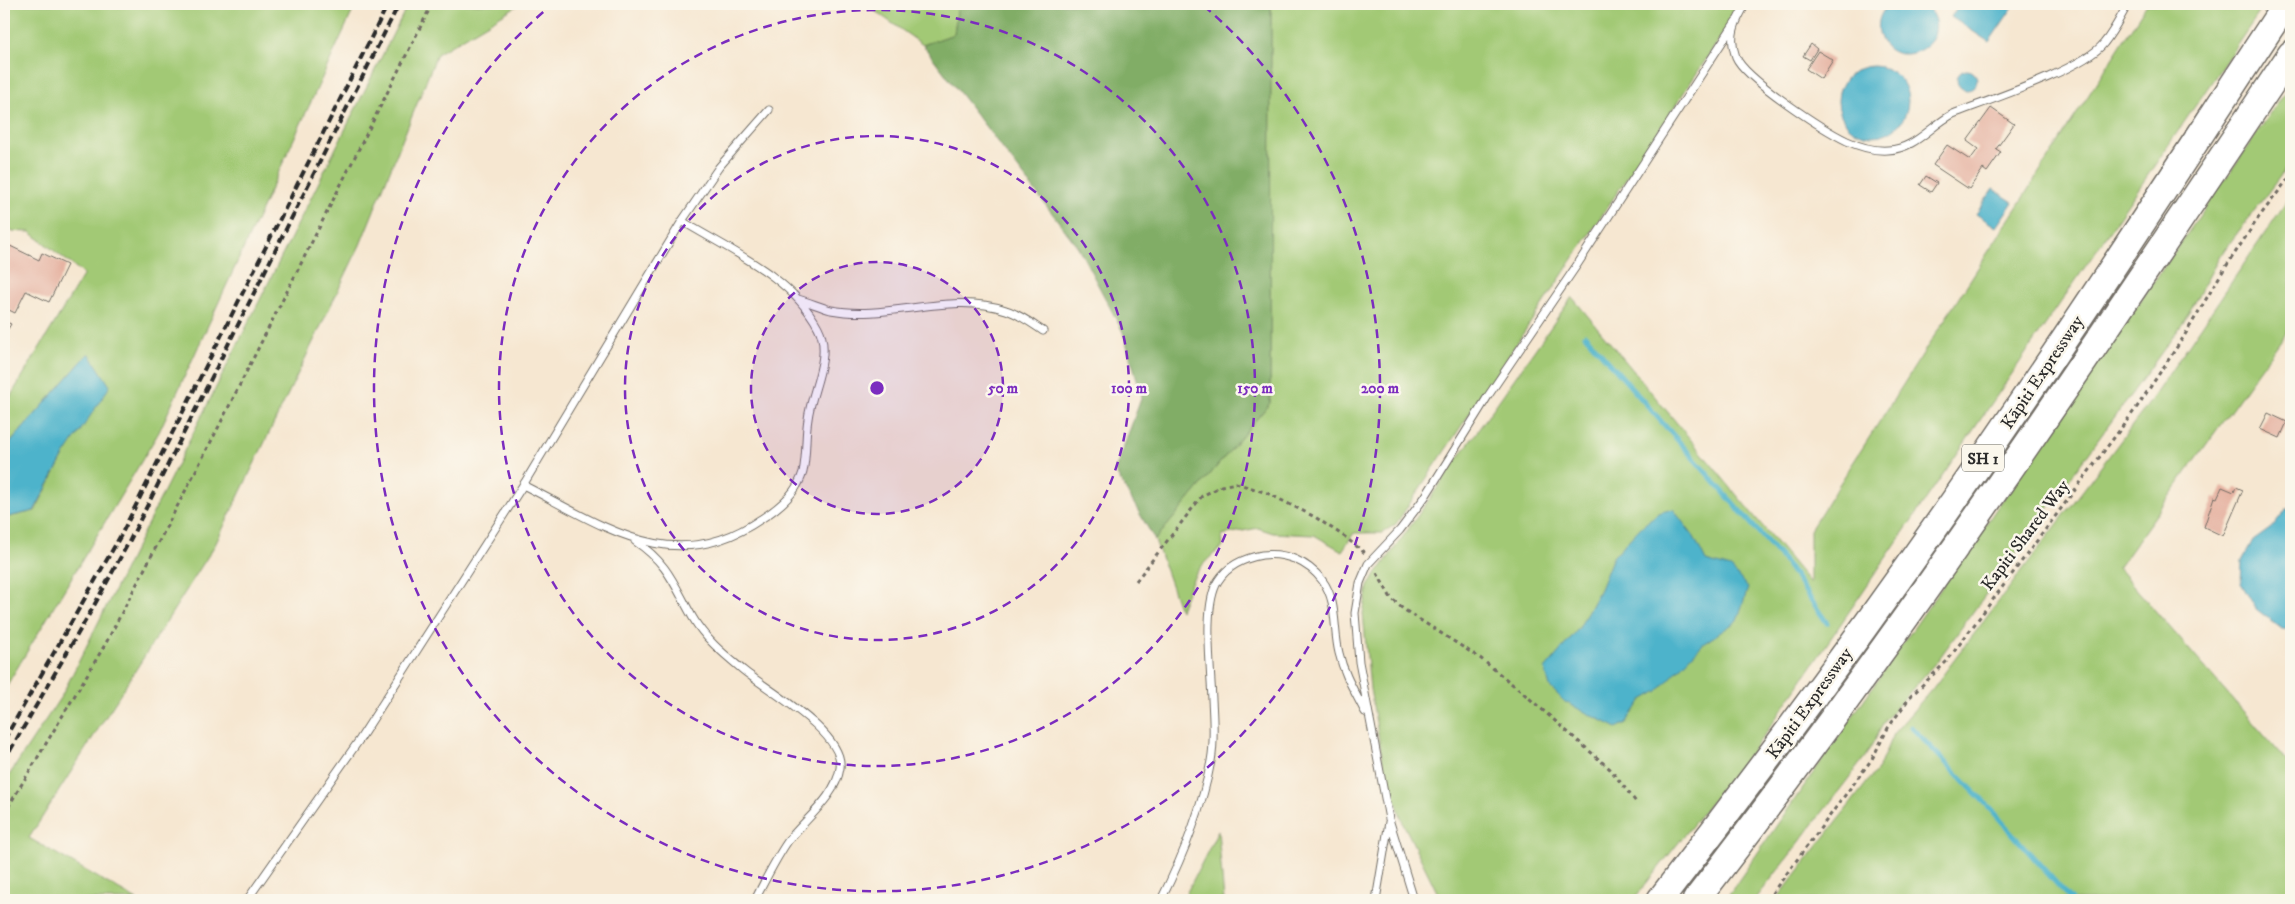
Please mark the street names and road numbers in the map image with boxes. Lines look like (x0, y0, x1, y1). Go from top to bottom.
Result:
street label: Kāpiti Expressway (1997, 311, 2089, 434)
road number: SH 1 (1962, 444, 2004, 472)
street label: Kapiti Shared Way (1977, 475, 2075, 595)
street label: Kāpiti Expressway (1762, 643, 1858, 764)

